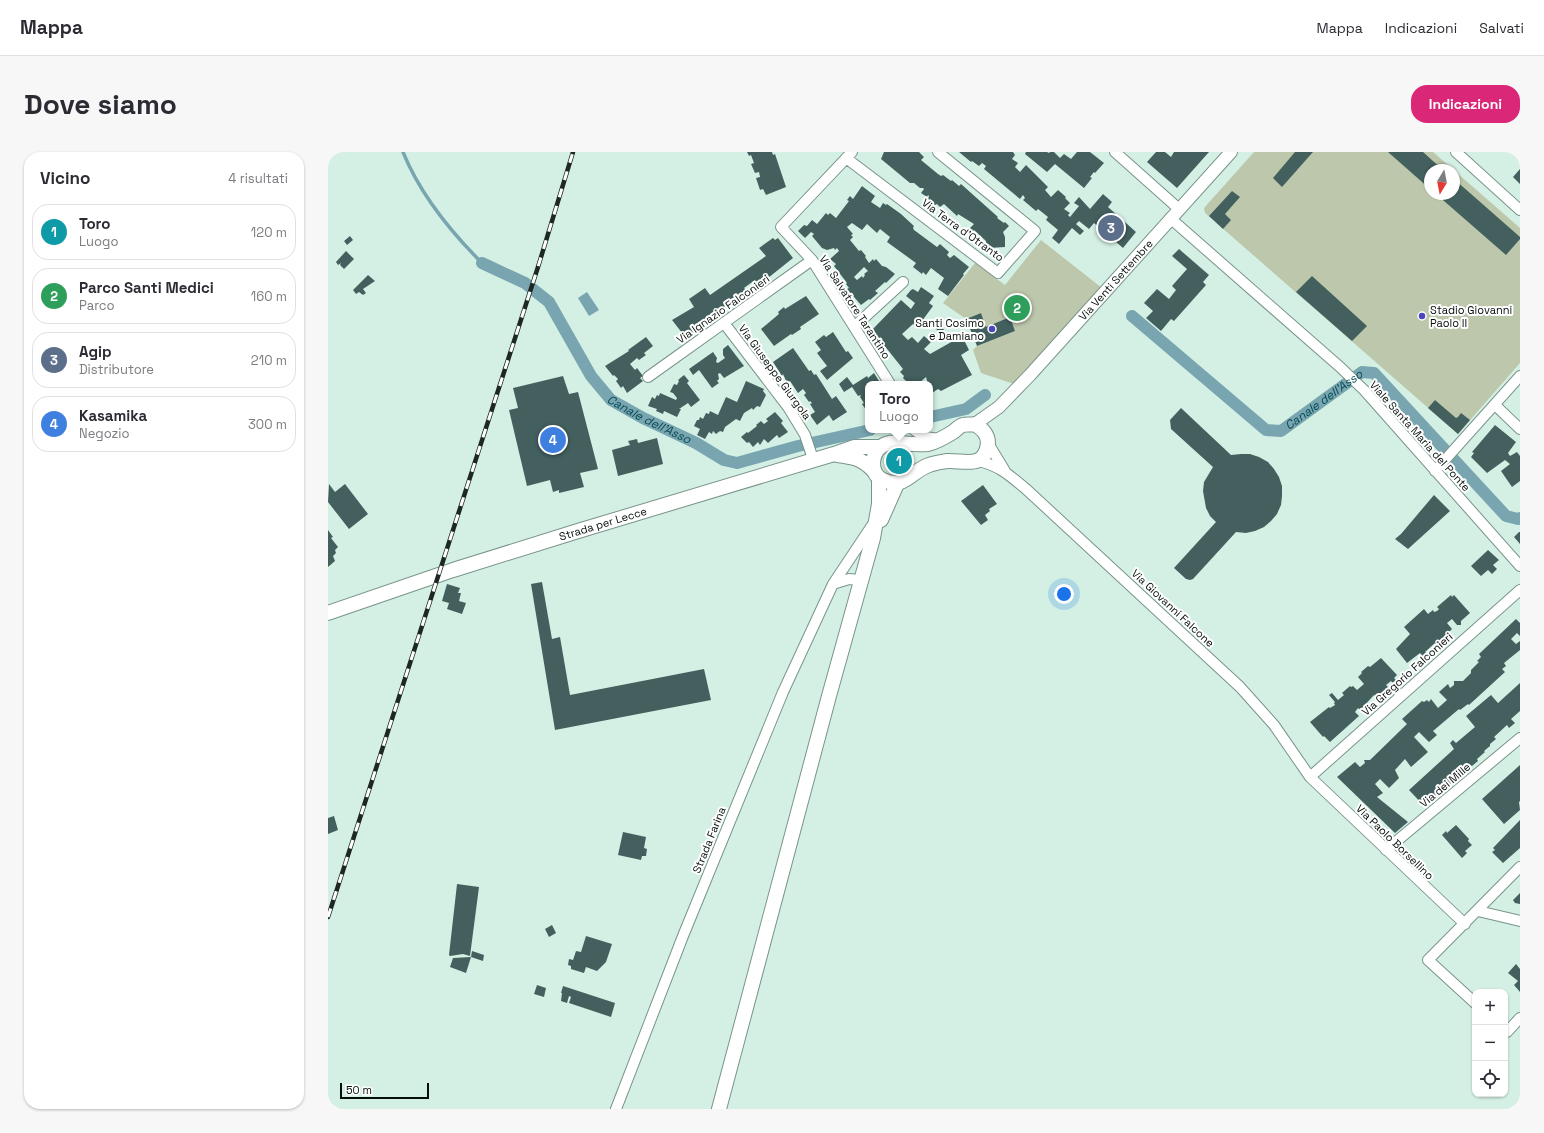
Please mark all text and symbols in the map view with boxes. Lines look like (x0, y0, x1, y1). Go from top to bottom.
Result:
text: Mappa (20, 15, 83, 40)
text: Mappa (1317, 19, 1363, 37)
text: Indicazioni (1385, 19, 1457, 37)
text: Salvati (1479, 19, 1524, 37)
button: Indicazioni (1411, 85, 1520, 123)
text: Dove siamo (24, 86, 177, 122)
north arrow (1424, 164, 1460, 200)
text: Vicino (40, 167, 90, 189)
text: 4 risultati (228, 170, 288, 187)
street label: Via Terra d'Otranto (919, 195, 1007, 265)
pin: 3 (1098, 213, 1124, 243)
text: Toro (79, 214, 110, 233)
text: 1 (51, 224, 57, 241)
text: 120 m (251, 224, 287, 241)
text: Luogo (79, 233, 118, 250)
street label: Via Venti Settembre (1076, 237, 1156, 323)
street label: Via Salvatore Tarantino (816, 253, 894, 362)
street label: Via Ignazio Falconieri (674, 271, 773, 346)
text: Parco Santi Medici (79, 278, 214, 297)
text: 2 (50, 288, 58, 305)
text: 160 m (251, 288, 287, 305)
pin: 2 (1004, 293, 1030, 323)
text: Parco (79, 297, 115, 314)
place label: Stadio Giovanni Paolo II (1430, 303, 1512, 330)
marker: Stadio Giovanni Paolo II (1417, 311, 1427, 321)
place label: Santi Cosimo e Damiano (915, 316, 984, 343)
street label: Via Giuseppe Giurgola (736, 321, 815, 423)
marker: Santi Cosimo e Damiano (987, 324, 997, 334)
text: Agip (79, 342, 112, 361)
text: 3 (50, 352, 58, 369)
text: 210 m (251, 352, 287, 369)
text: Distributore (79, 361, 154, 378)
water label: Canale dell'Asso (1282, 366, 1366, 433)
street label: Viale Santa Maria del Ponte (1367, 378, 1473, 494)
popup (865, 381, 933, 433)
text: Toro (879, 389, 911, 408)
water label: Canale dell'Asso (604, 391, 694, 448)
text: Kasamika (79, 406, 147, 425)
text: Luogo (879, 408, 919, 425)
text: 4 (50, 416, 58, 433)
text: 300 m (248, 416, 287, 433)
text: Negozio (79, 425, 129, 442)
pin: 4 (540, 425, 566, 455)
pin: 1 (886, 446, 912, 476)
street label: Strada per Lecce (557, 504, 648, 544)
street label: Via Giovanni Falcone (1129, 566, 1217, 650)
your location (1054, 584, 1074, 604)
street label: Via Gregorio Falconieri (1359, 629, 1456, 719)
street label: Via dei Mille (1417, 760, 1473, 810)
street label: Via Paolo Borsellino (1353, 801, 1437, 883)
street label: Strada Farina (689, 804, 729, 875)
map controls (1472, 989, 1508, 1097)
button: + (1472, 989, 1508, 1025)
button: − (1472, 1025, 1508, 1061)
button: locate (1472, 1061, 1508, 1097)
scale bar (340, 1081, 429, 1100)
text: 50 m (346, 1083, 372, 1097)

